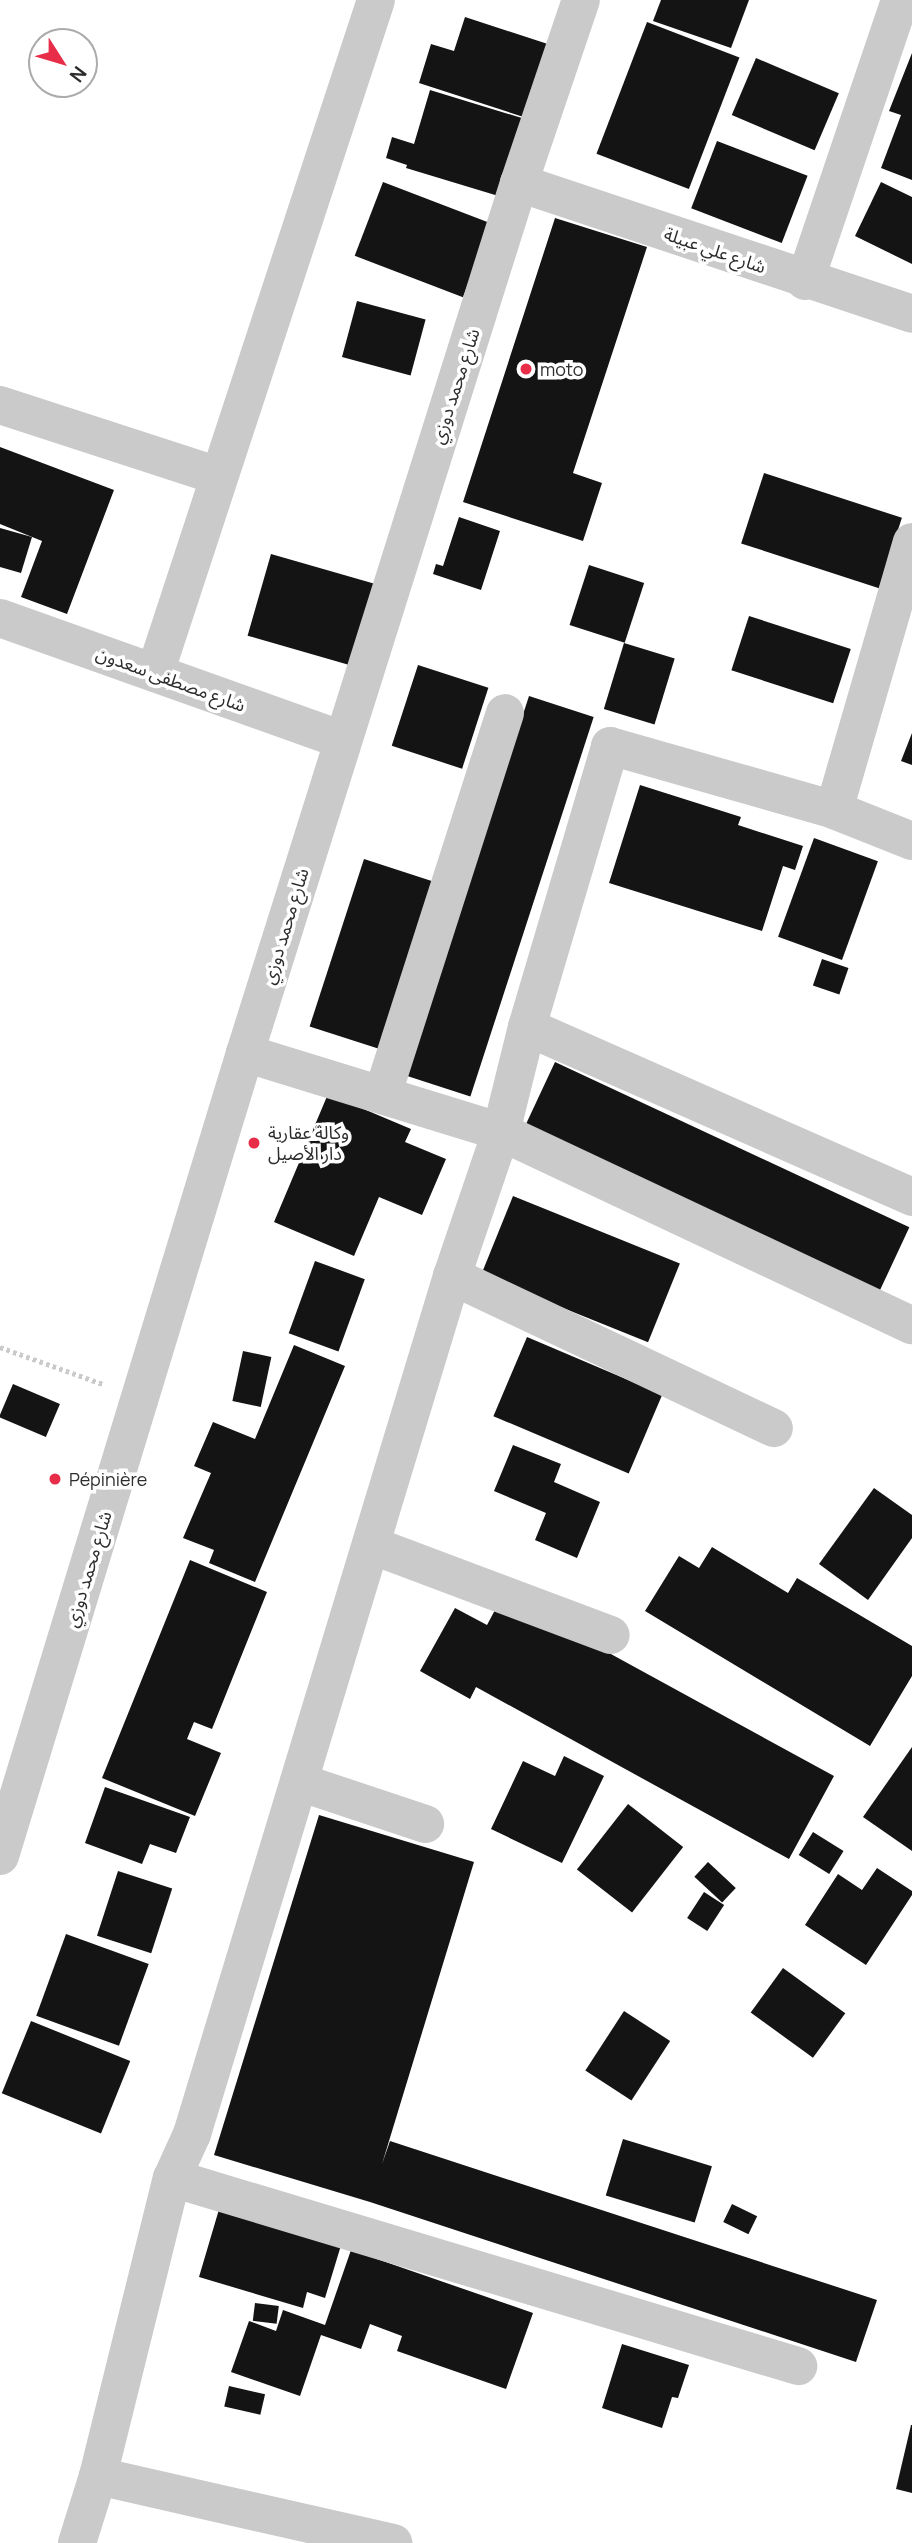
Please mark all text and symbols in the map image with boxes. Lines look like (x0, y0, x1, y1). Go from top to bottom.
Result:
north arrow (28, 28, 98, 98)
text: N (64, 61, 93, 88)
street label: شارع علي عبيلة (661, 223, 769, 277)
street label: شارع محمد دوزي (426, 326, 484, 446)
place label: moto (540, 358, 583, 380)
marker: moto (518, 361, 534, 377)
street label: شارع مصطفى سعدون (93, 642, 249, 716)
street label: شارع محمد دوزي (257, 865, 313, 987)
place label: وكالة عقارية دار الأصيل (268, 1122, 349, 1164)
marker: وكالة عقارية دار الأصيل (246, 1135, 262, 1151)
place label: Pépinière (69, 1468, 147, 1490)
marker: Pépinière (47, 1471, 63, 1487)
street label: شارع محمد دوزي (60, 1508, 116, 1630)

